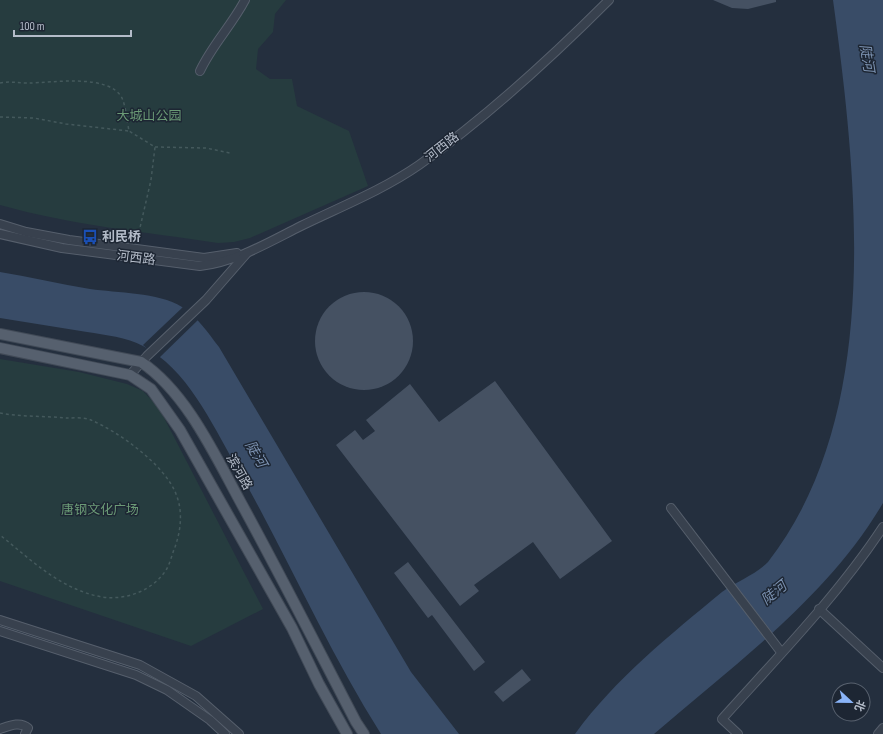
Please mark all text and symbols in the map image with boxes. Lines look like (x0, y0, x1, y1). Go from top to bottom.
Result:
scale bar (14, 12, 131, 38)
text: 100 m (20, 19, 45, 34)
water label: 陡河 (856, 43, 878, 76)
park label: 大城山公园 (116, 108, 182, 124)
street label: 河西路 (422, 129, 462, 165)
bus stop icon: 利民桥 (81, 228, 99, 246)
place label: 利民桥 (102, 229, 141, 245)
street label: 河西路 (116, 248, 156, 268)
water label: 陡河 (242, 438, 272, 473)
street label: 滨河路 (223, 451, 255, 493)
park label: 唐钢文化广场 (61, 502, 139, 518)
water label: 陡河 (758, 576, 793, 608)
north arrow (831, 682, 871, 722)
text: 北 (852, 698, 868, 713)

